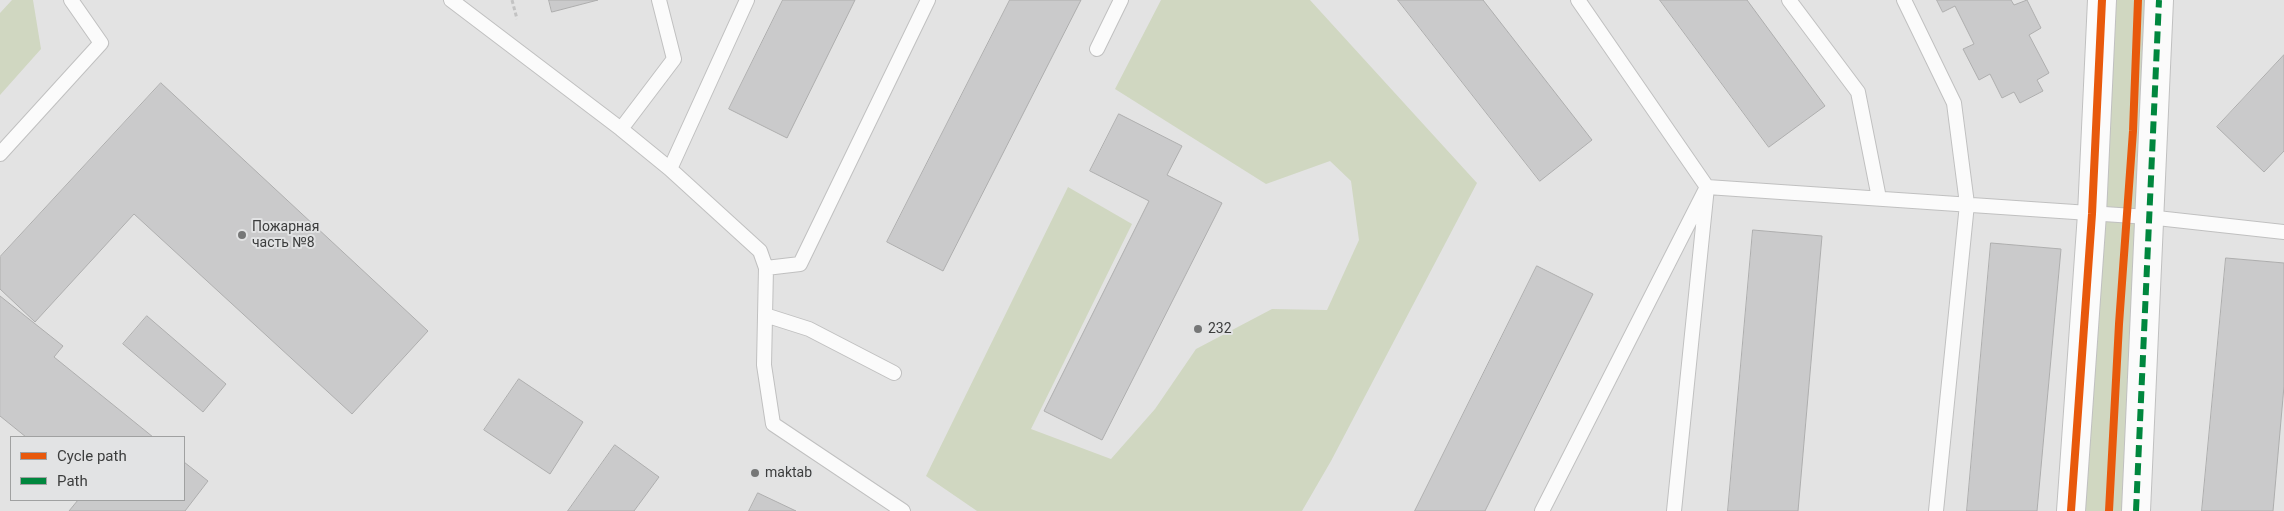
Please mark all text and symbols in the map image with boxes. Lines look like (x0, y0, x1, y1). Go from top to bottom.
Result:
place label: Пожарная часть №8 (252, 219, 319, 252)
marker: Пожарная часть №8 (236, 229, 248, 241)
place label: 232 (1208, 321, 1232, 337)
marker: 232 (1192, 323, 1204, 335)
legend (10, 436, 185, 501)
text: Cycle path (57, 447, 127, 465)
place label: maktab (765, 465, 812, 481)
marker: maktab (749, 467, 761, 479)
text: Path (57, 472, 88, 490)

